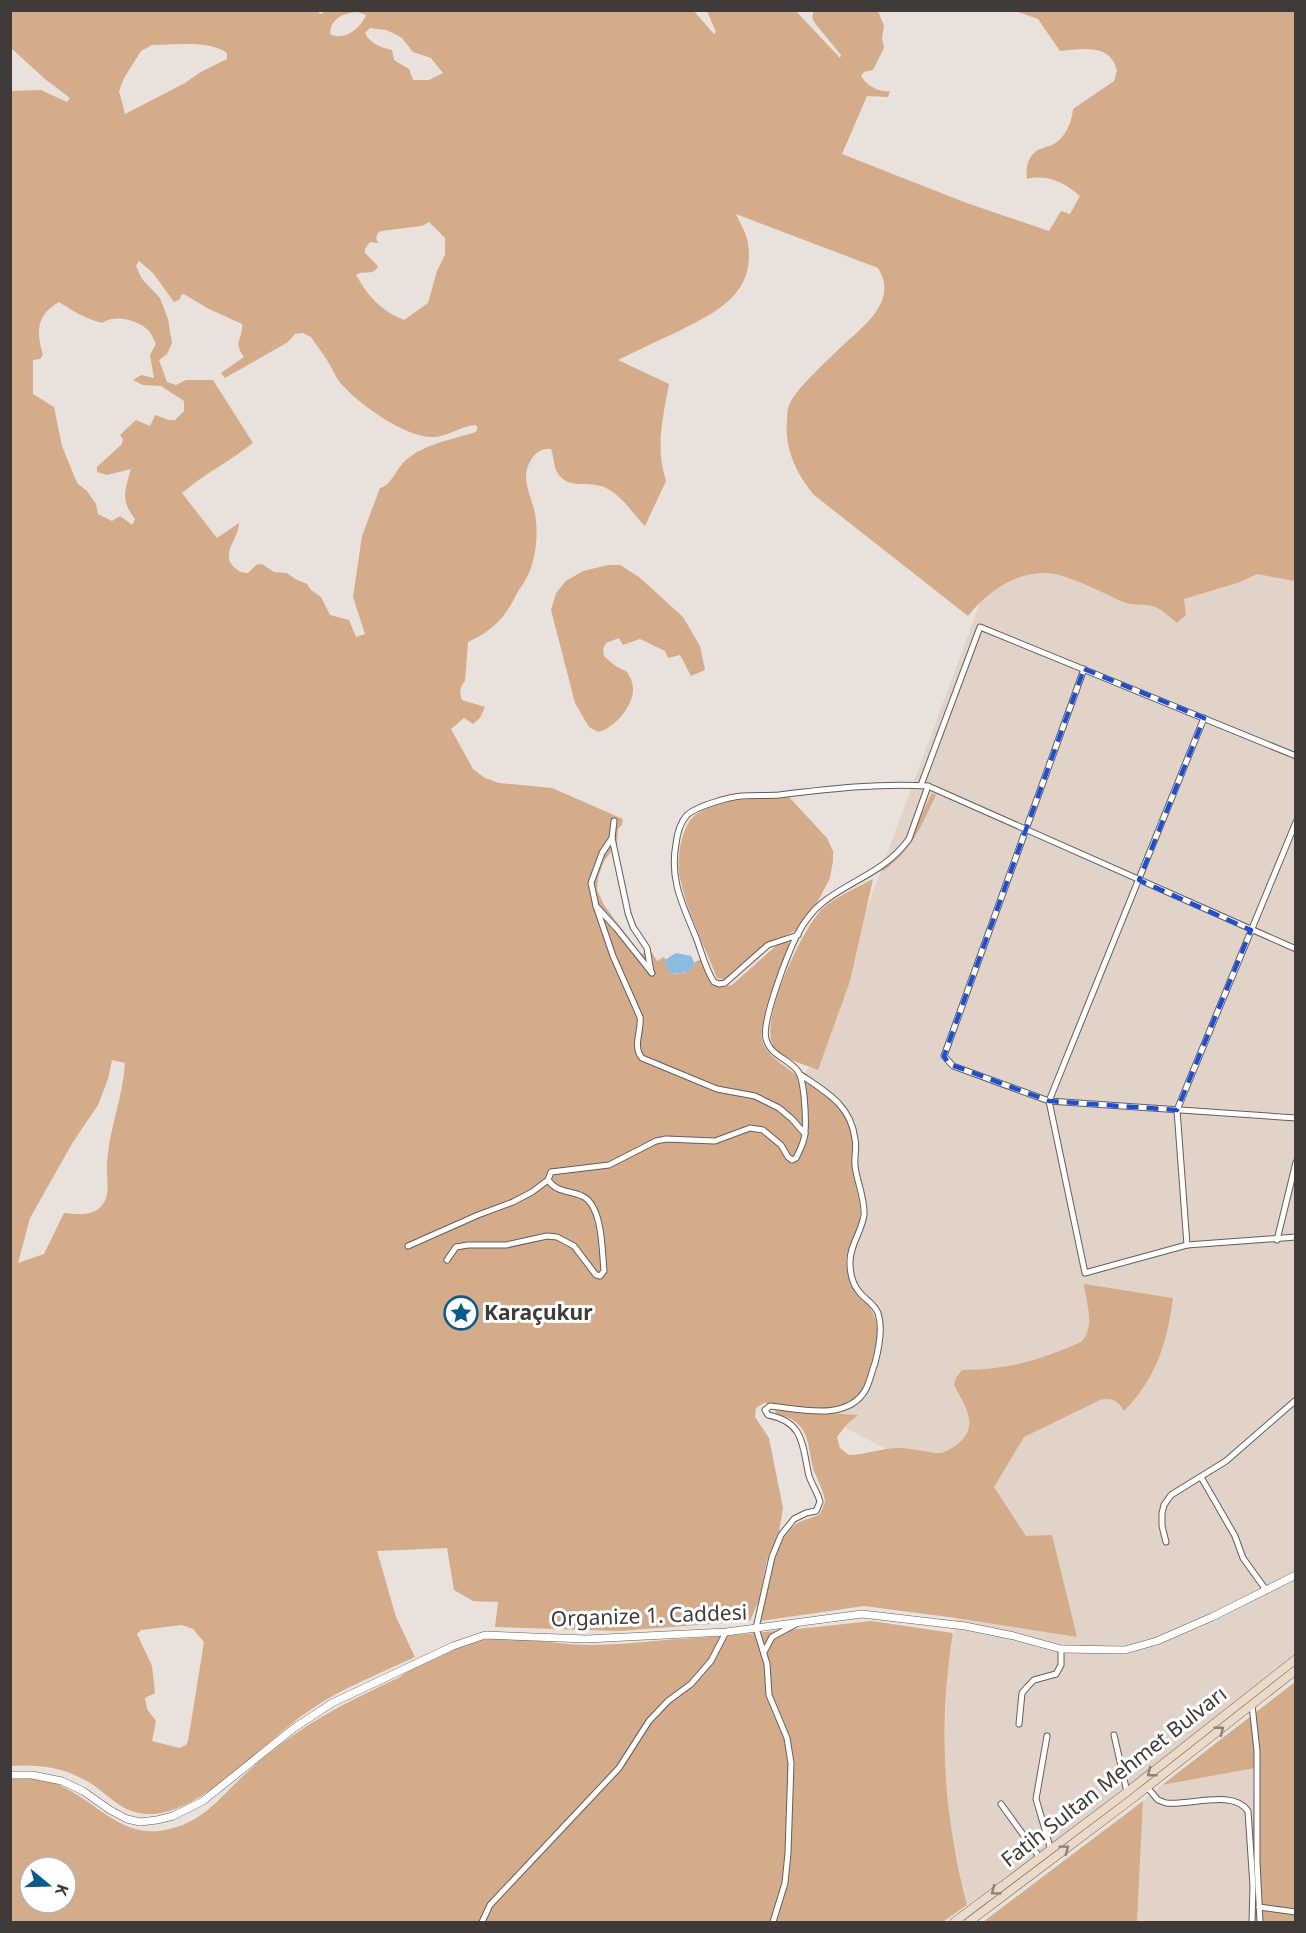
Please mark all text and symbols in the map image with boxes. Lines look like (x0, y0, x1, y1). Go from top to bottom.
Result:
place icon: Karaçukur (443, 1295, 479, 1331)
place label: Karaçukur (484, 1298, 593, 1326)
street label: Organize 1. Caddesi (550, 1598, 748, 1632)
street label: Fatih Sultan Mehmet Bulvarı (995, 1679, 1232, 1873)
one-way arrow (1213, 1726, 1224, 1737)
one-way arrow (1147, 1766, 1158, 1777)
one-way arrow (1059, 1846, 1070, 1857)
north arrow (18, 1855, 78, 1915)
text: K (50, 1881, 74, 1899)
one-way arrow (991, 1884, 1002, 1895)

